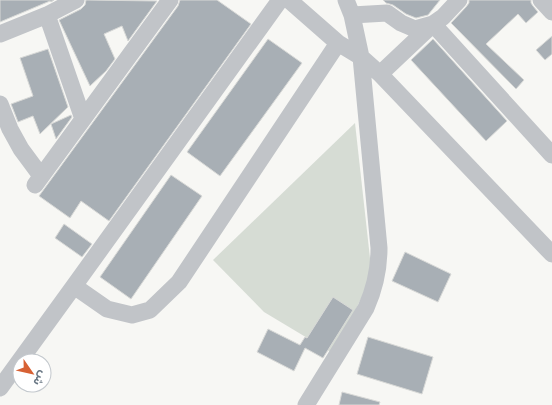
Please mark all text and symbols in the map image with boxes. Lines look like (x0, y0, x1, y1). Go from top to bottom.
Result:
north arrow (12, 353, 52, 393)
text: ش (30, 368, 50, 389)

